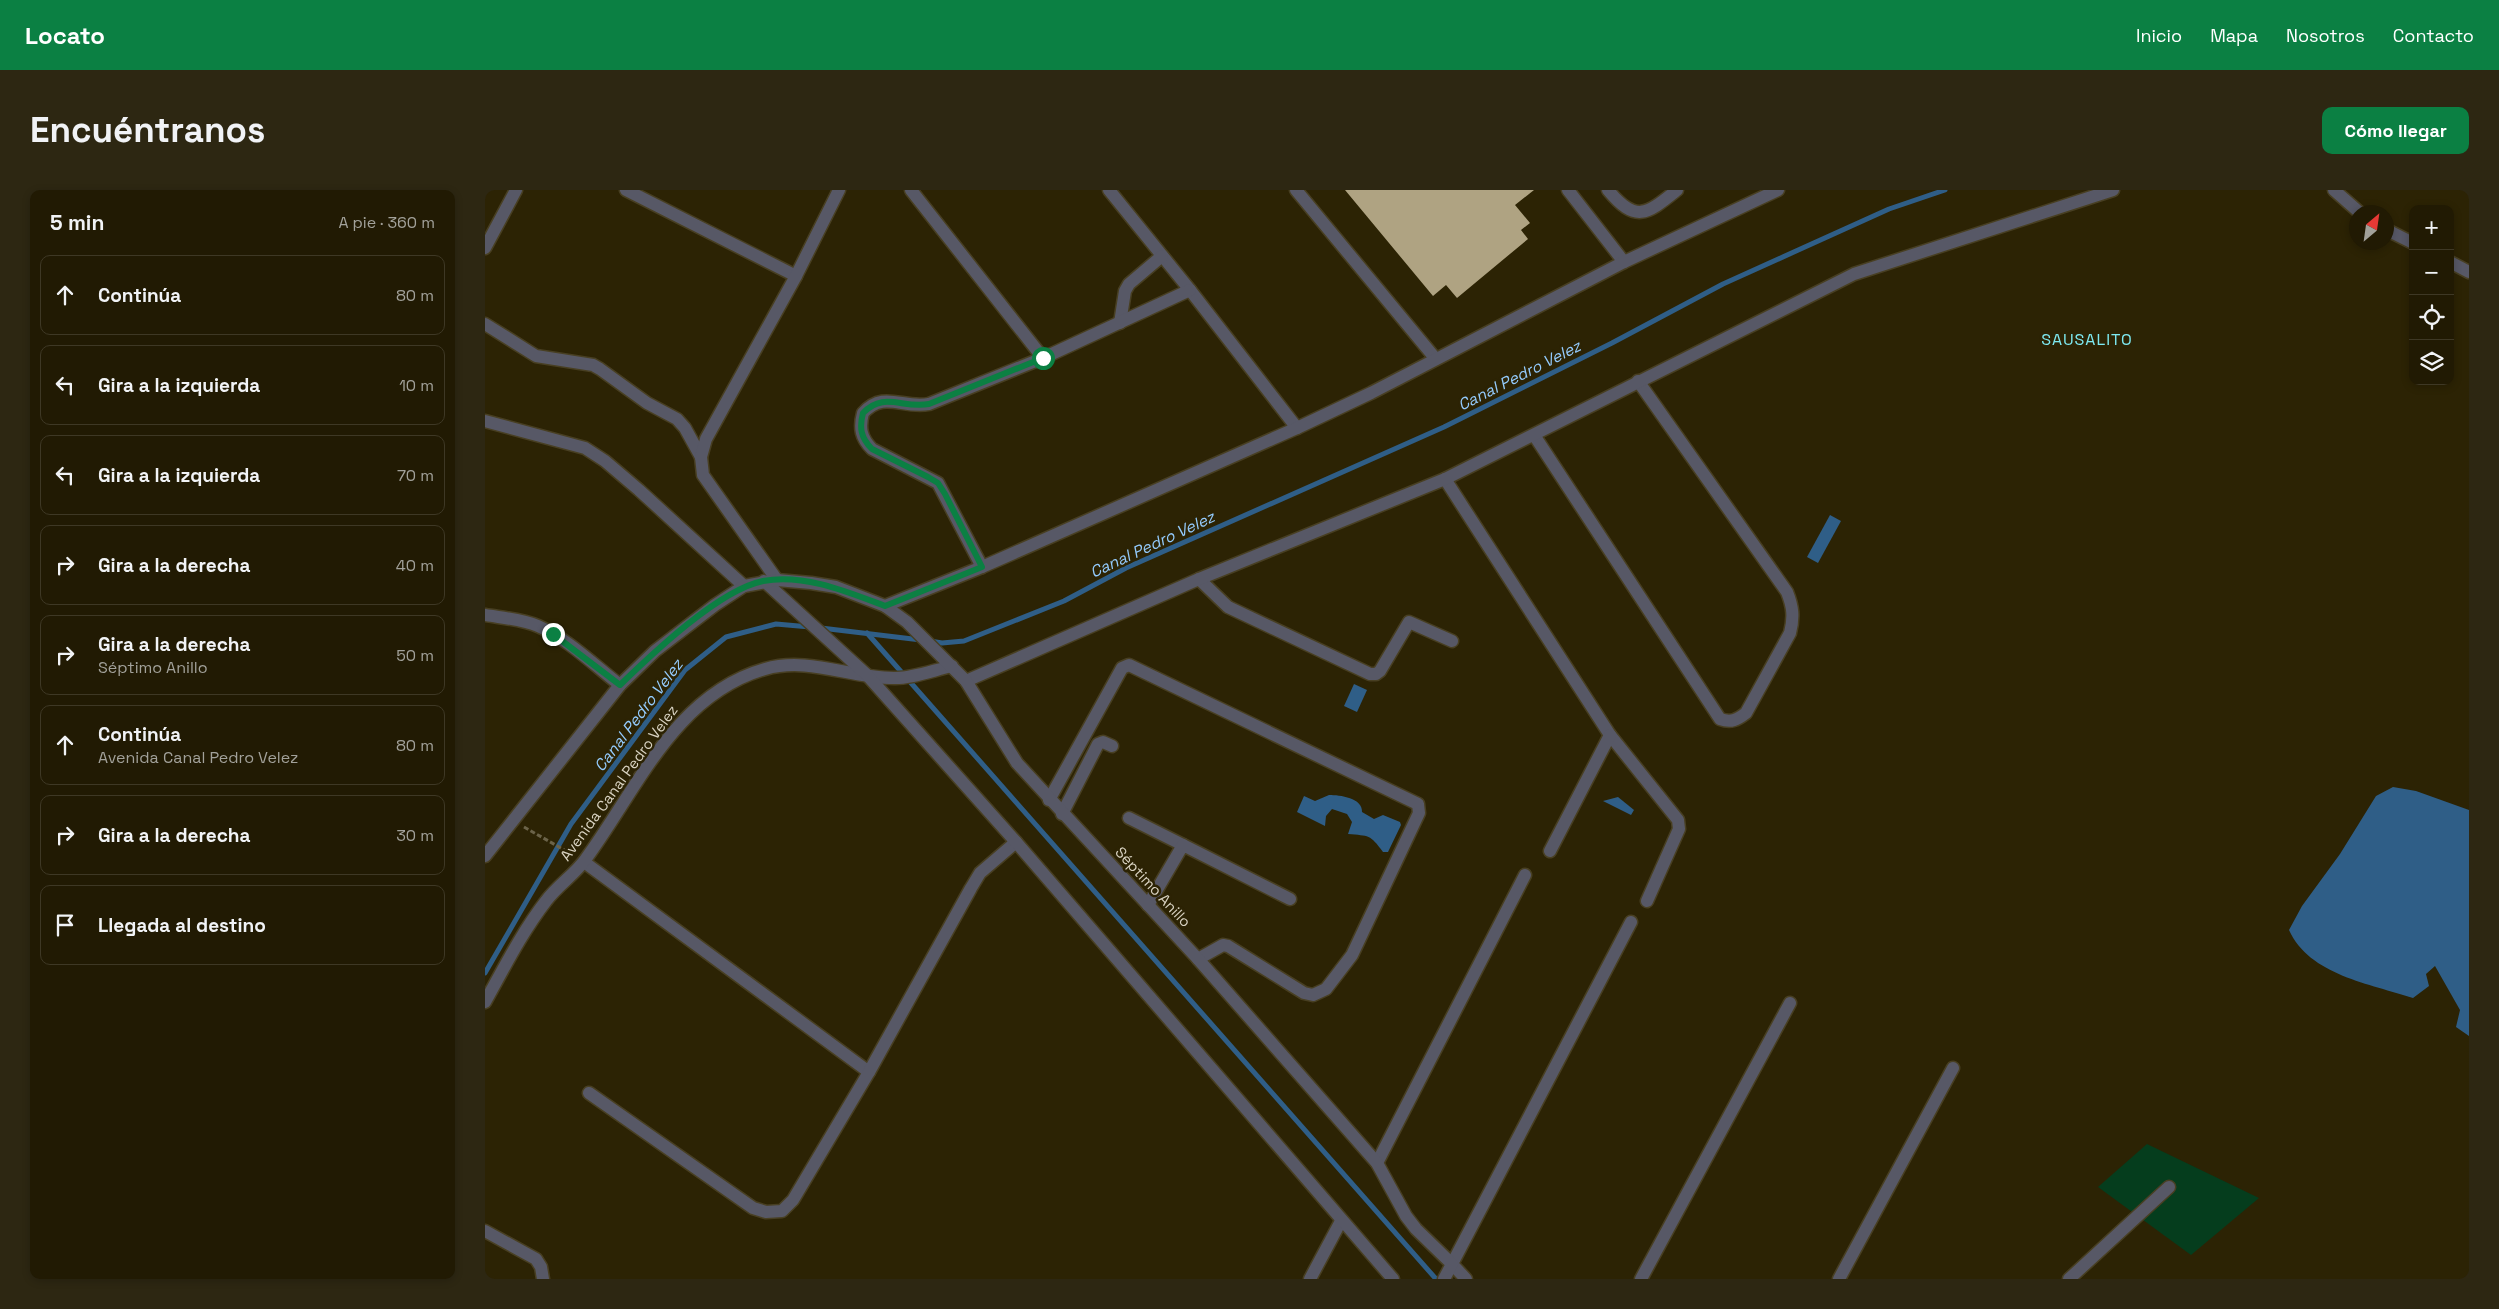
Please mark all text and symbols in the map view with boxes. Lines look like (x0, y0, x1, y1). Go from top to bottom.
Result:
text: Locato (25, 20, 105, 51)
text: Inicio (2136, 24, 2182, 47)
text: Mapa (2210, 24, 2258, 47)
text: Nosotros (2286, 24, 2365, 47)
text: Contacto (2393, 24, 2474, 47)
button: Cómo llegar (2322, 107, 2469, 154)
text: Encuéntranos (30, 108, 265, 152)
north arrow (2349, 205, 2394, 250)
map controls (2409, 205, 2454, 385)
button: + (2409, 205, 2454, 250)
text: 5 min (50, 209, 104, 236)
text: A pie · 360 m (339, 212, 435, 233)
button: − (2409, 250, 2454, 295)
icon: ahead (51, 281, 79, 309)
text: Continúa (98, 283, 181, 308)
text: 80 m (396, 285, 434, 306)
button: locate (2409, 295, 2454, 340)
district label: SAUSALITO (2041, 329, 2133, 350)
water label: Canal Pedro Velez (1454, 335, 1586, 416)
button: layers (2409, 340, 2454, 385)
route start (1032, 347, 1055, 370)
icon: left (51, 371, 79, 399)
text: Gira a la izquierda (98, 373, 260, 398)
text: 10 m (399, 375, 434, 396)
icon: left (51, 461, 79, 489)
text: Gira a la izquierda (98, 463, 260, 488)
text: 70 m (397, 465, 434, 486)
water label: Canal Pedro Velez (1086, 506, 1220, 583)
icon: right (51, 551, 79, 579)
text: Gira a la derecha (98, 553, 250, 578)
text: 40 m (396, 555, 434, 576)
route end (542, 623, 565, 646)
text: Gira a la derecha (98, 632, 250, 657)
icon: right (51, 641, 79, 669)
text: 50 m (396, 645, 434, 666)
water label: Canal Pedro Velez (589, 654, 689, 776)
text: Séptimo Anillo (98, 657, 208, 678)
street label: Avenida Canal Pedro Velez (556, 701, 681, 864)
text: Continúa (98, 722, 181, 747)
icon: ahead (51, 731, 79, 759)
text: 80 m (396, 735, 434, 756)
text: Avenida Canal Pedro Velez (98, 747, 298, 768)
icon: right (51, 821, 79, 849)
text: Gira a la derecha (98, 823, 250, 848)
text: 30 m (396, 825, 434, 846)
street label: Séptimo Anillo (1111, 843, 1195, 931)
icon: arrive (51, 911, 79, 939)
text: Llegada al destino (98, 913, 266, 938)

